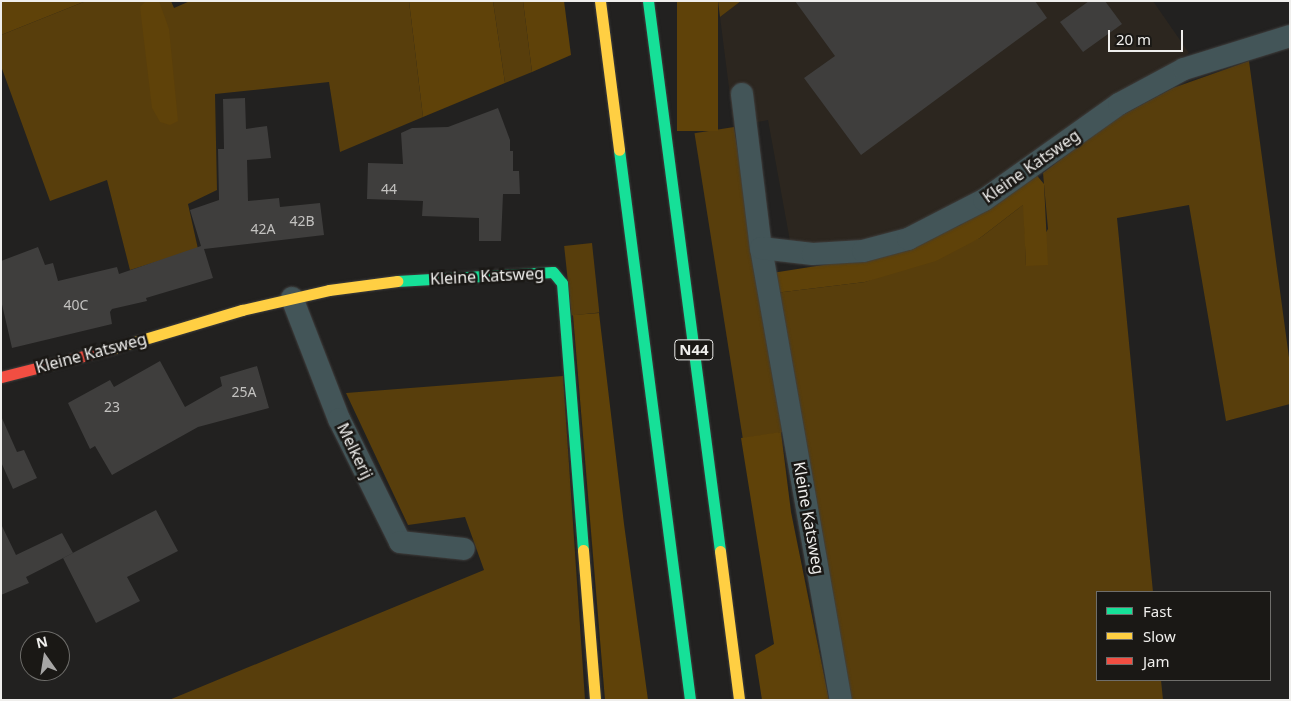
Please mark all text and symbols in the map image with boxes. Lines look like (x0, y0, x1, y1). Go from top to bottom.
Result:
scale bar (1111, 20, 1186, 52)
text: 20 m (1116, 29, 1151, 49)
street label: Kleine Katsweg (979, 125, 1083, 207)
house number: 44 (381, 181, 397, 197)
house number: 42B (289, 213, 315, 229)
house number: 42A (251, 221, 275, 237)
street label: Kleine Katsweg (430, 263, 544, 289)
house number: 40C (64, 297, 88, 313)
street label: Kleine Katsweg (33, 329, 149, 377)
road number: N44 (674, 338, 714, 362)
house number: 25A (232, 384, 256, 400)
house number: 23 (104, 399, 120, 415)
street label: Melkerij (333, 420, 377, 482)
street label: Kleine Katsweg (790, 460, 828, 576)
legend (1096, 591, 1271, 681)
text: Fast (1143, 601, 1172, 621)
text: Slow (1143, 626, 1176, 646)
north arrow (20, 631, 70, 681)
text: N (34, 631, 49, 652)
text: Jam (1143, 651, 1170, 671)

